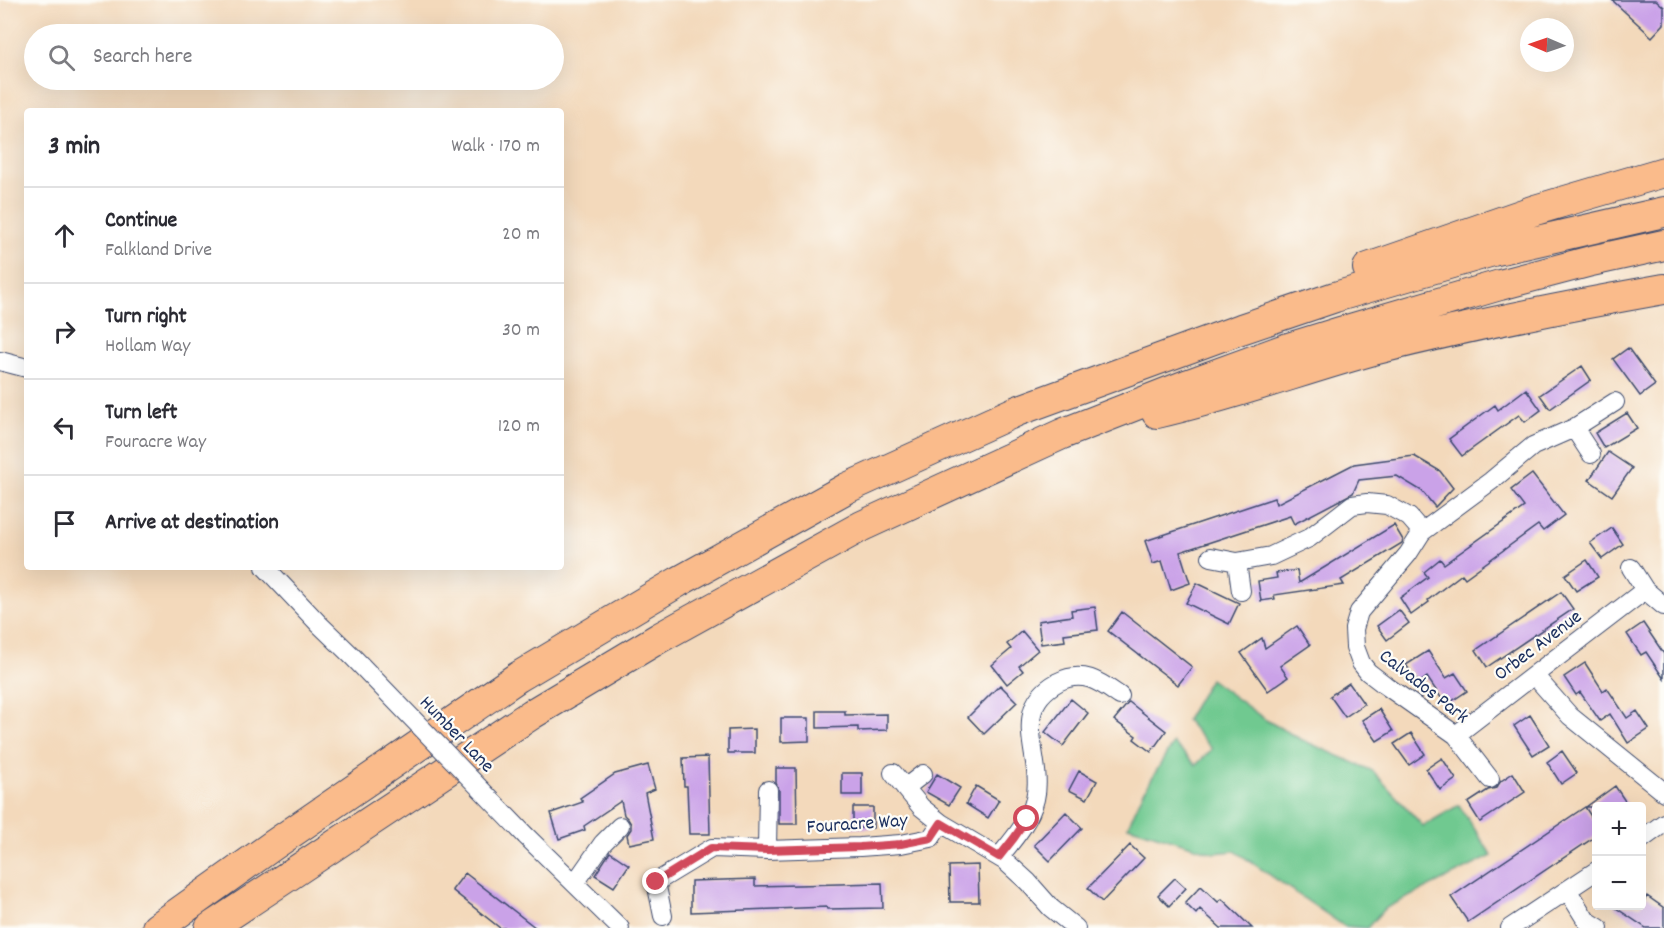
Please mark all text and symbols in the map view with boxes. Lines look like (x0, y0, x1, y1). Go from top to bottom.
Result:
north arrow (1520, 18, 1574, 72)
search box (24, 24, 564, 90)
icon: search (45, 41, 78, 74)
text: Search here (93, 42, 192, 73)
text: 3 min (48, 129, 100, 166)
text: Walk · 170 m (451, 133, 540, 161)
text: Continue (105, 206, 177, 237)
icon: ahead (48, 219, 81, 252)
text: 20 m (502, 221, 540, 249)
text: Falkland Drive (105, 237, 212, 265)
text: Turn right (105, 302, 187, 333)
icon: right (48, 315, 81, 348)
text: 30 m (502, 317, 540, 345)
text: Hollam Way (105, 333, 190, 361)
text: Turn left (105, 398, 177, 429)
icon: left (48, 411, 81, 444)
text: 120 m (498, 413, 540, 441)
text: Fouracre Way (105, 429, 206, 457)
icon: arrive (48, 507, 81, 540)
text: Arrive at destination (105, 508, 279, 539)
street label: Orbec Avenue (1489, 604, 1589, 689)
street label: Calvados Park (1372, 643, 1474, 731)
street label: Humber Lane (412, 690, 500, 780)
map controls (1592, 802, 1646, 910)
button: + (1592, 802, 1646, 856)
route start (1013, 805, 1039, 831)
street label: Fouracre Way (806, 807, 909, 842)
button: − (1592, 856, 1646, 910)
route end (642, 868, 668, 894)

